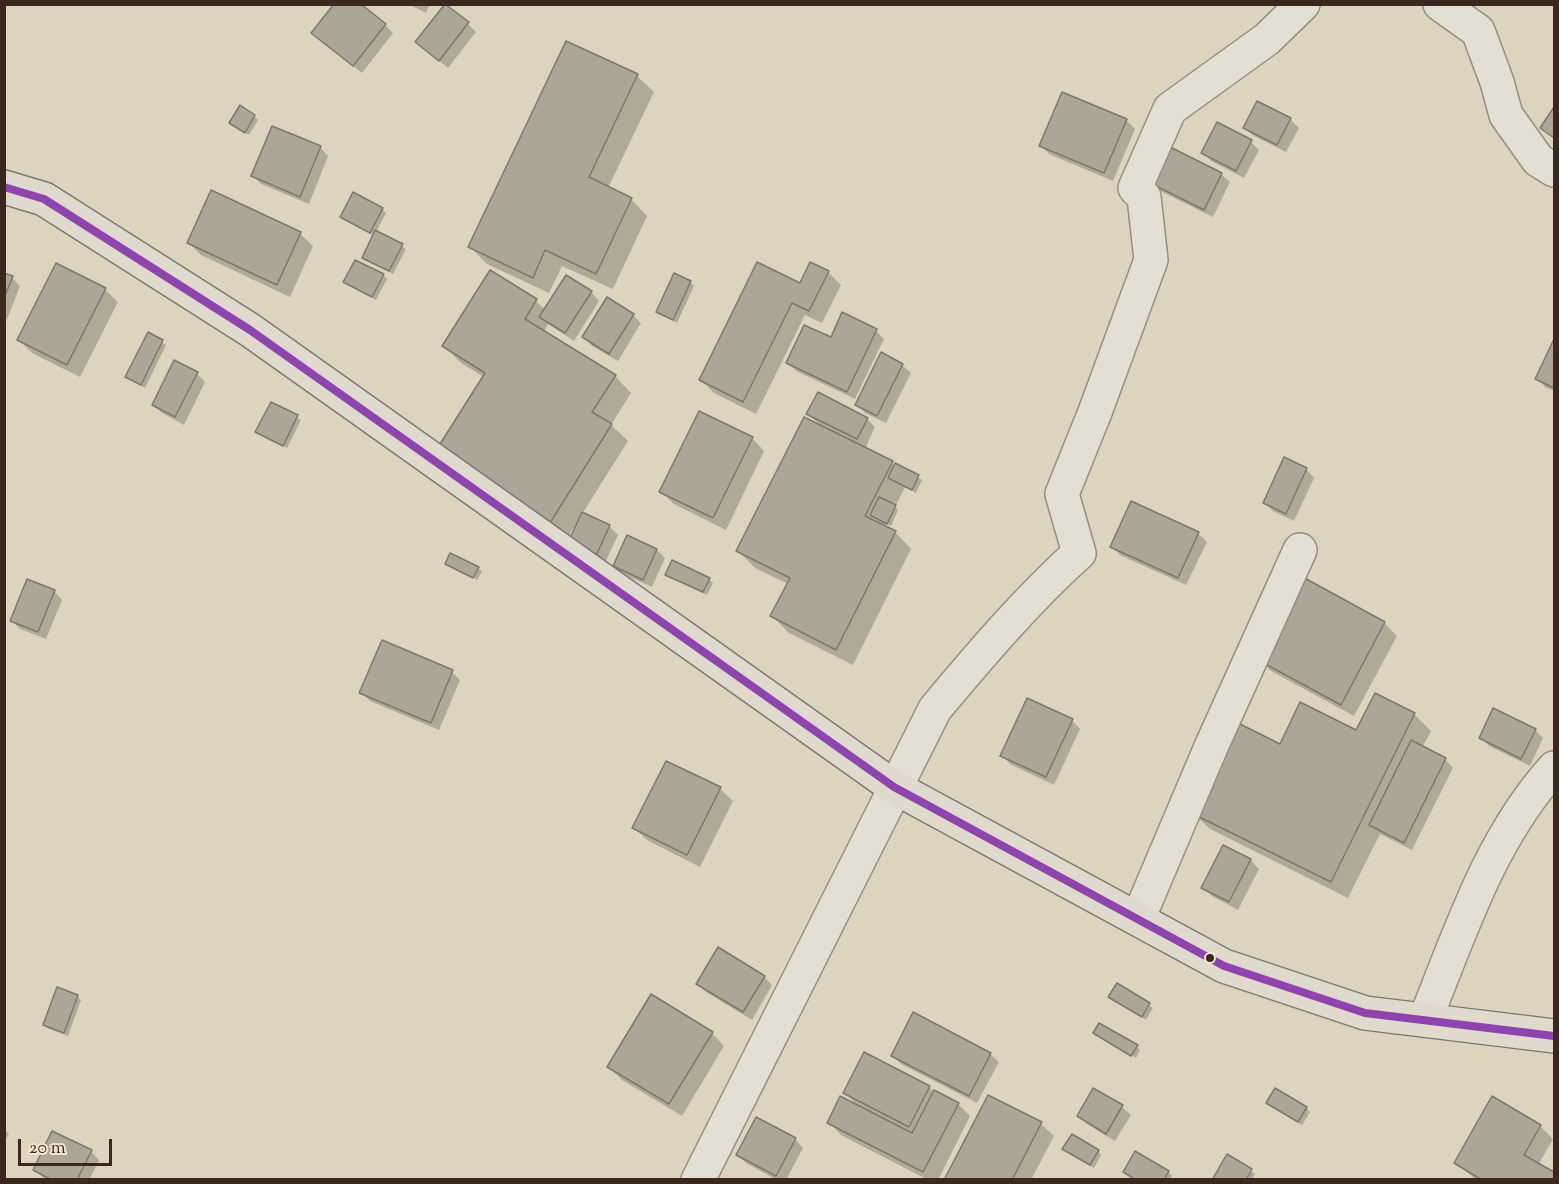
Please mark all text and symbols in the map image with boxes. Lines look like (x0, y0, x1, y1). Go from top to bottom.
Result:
unlabelled marker (1204, 952, 1216, 964)
scale bar (21, 1127, 116, 1165)
text: 20 m (29, 1136, 66, 1162)

